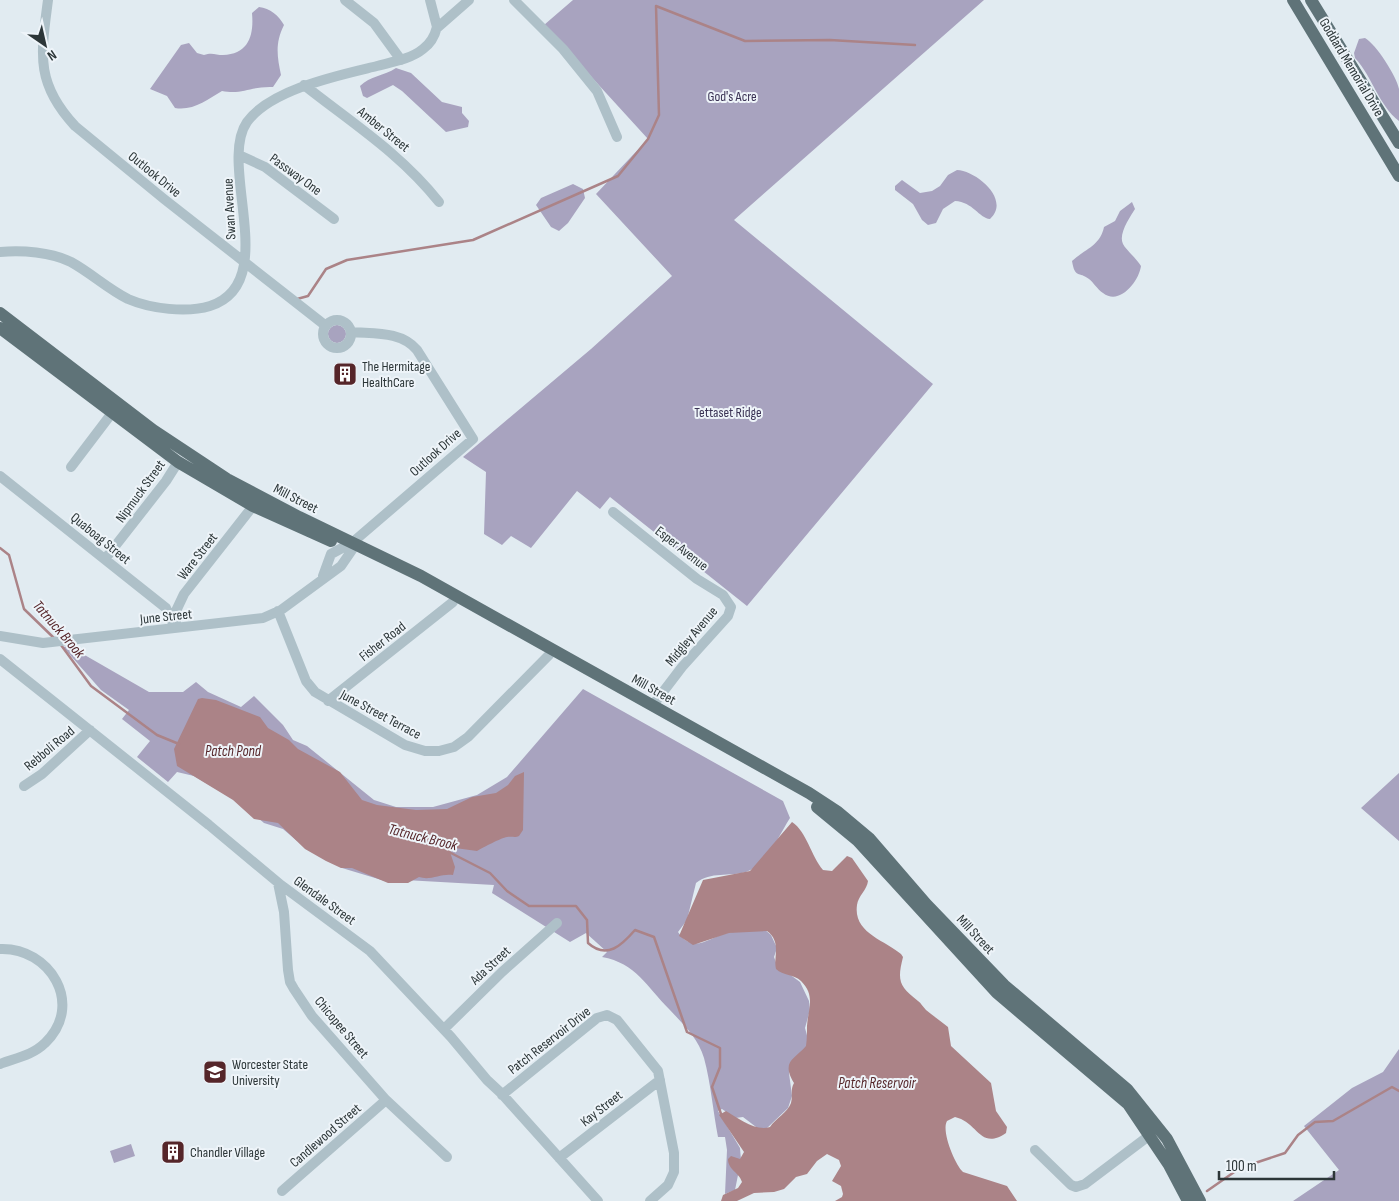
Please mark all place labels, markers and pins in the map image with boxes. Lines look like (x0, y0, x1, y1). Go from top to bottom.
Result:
place label: The Hermitage HealthCare (362, 358, 431, 391)
building icon: The Hermitage HealthCare (332, 361, 358, 387)
place label: Worcester State University (232, 1056, 308, 1089)
school or university icon: Worcester State University (202, 1059, 228, 1085)
building icon: Chandler Village (160, 1139, 186, 1165)
place label: Chandler Village (190, 1144, 265, 1161)

